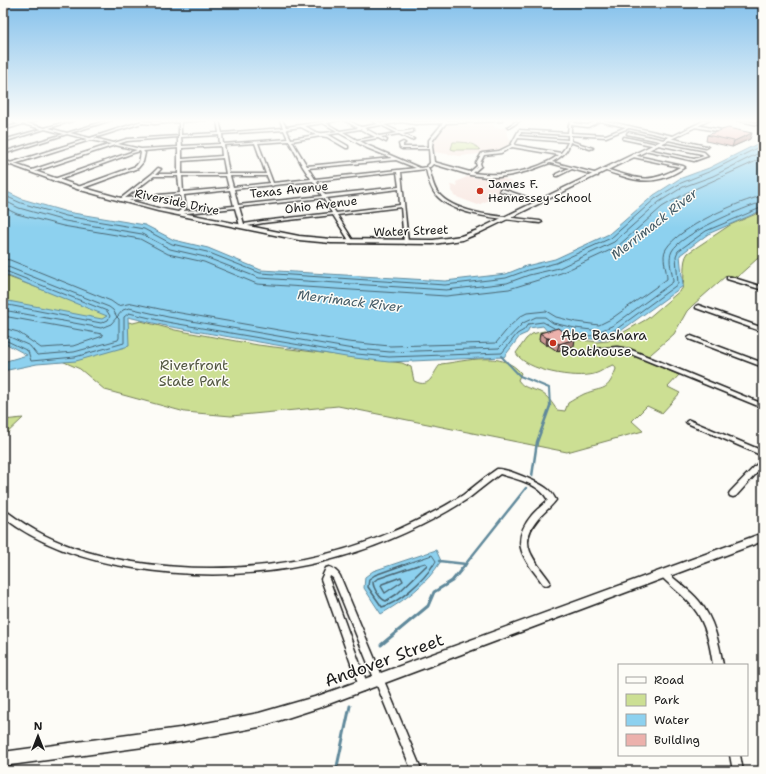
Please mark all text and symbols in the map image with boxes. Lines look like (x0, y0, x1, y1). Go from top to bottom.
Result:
place label: James F. Hennessey School (488, 176, 592, 206)
street label: Texas Avenue (249, 178, 329, 202)
water label: Merrimack River (607, 184, 701, 263)
street label: Riverside Drive (133, 185, 221, 219)
marker: James F. Hennessey School (475, 186, 485, 196)
street label: Ohio Avenue (284, 193, 358, 217)
street label: Water Street (373, 222, 449, 240)
water label: Merrimack River (297, 286, 404, 316)
place label: Abe Bashara Boathouse (561, 326, 647, 360)
marker: Abe Bashara Boathouse (548, 338, 558, 348)
park label: Riverfront State Park (159, 356, 229, 390)
street label: Andover Street (321, 628, 447, 692)
legend (618, 664, 748, 756)
text: Road (654, 672, 685, 688)
text: Park (654, 692, 680, 708)
text: Water (654, 712, 690, 728)
north arrow (18, 716, 58, 756)
text: N (34, 719, 43, 734)
text: Building (654, 732, 700, 748)

